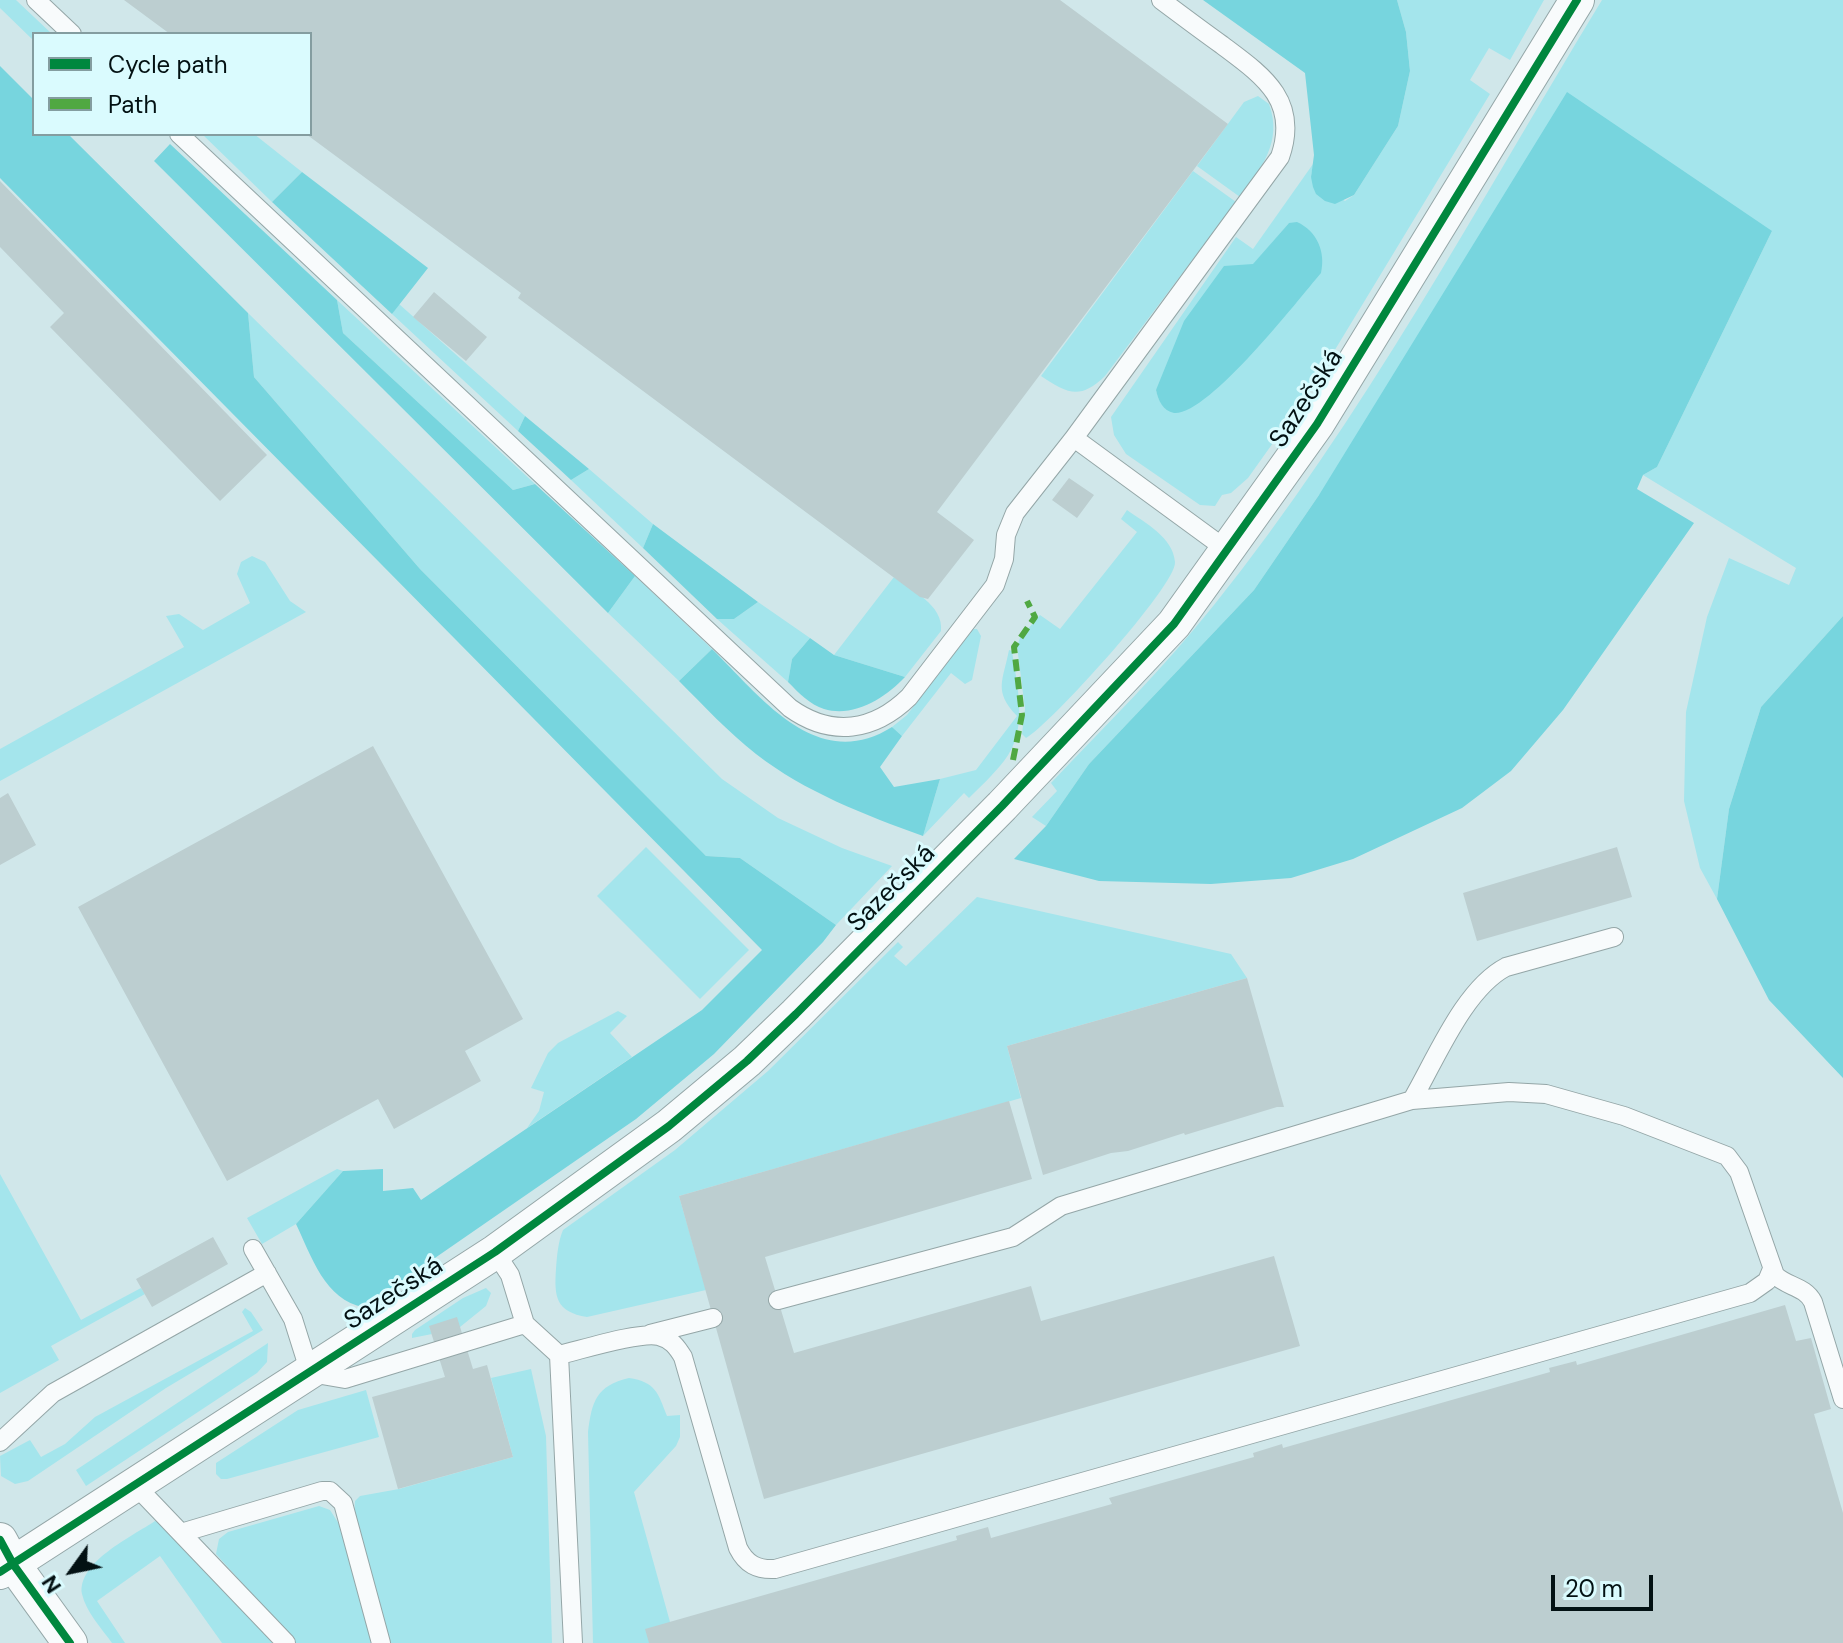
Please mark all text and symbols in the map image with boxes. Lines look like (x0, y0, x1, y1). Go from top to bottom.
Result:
legend (32, 32, 312, 136)
text: Cycle path (108, 49, 227, 80)
text: Path (108, 89, 157, 120)
street label: Sazečská (1264, 344, 1350, 454)
street label: Sazečská (842, 839, 942, 939)
street label: Sazečská (339, 1251, 449, 1337)
north arrow (32, 1531, 112, 1611)
scale bar (1555, 1559, 1657, 1609)
text: N (35, 1570, 68, 1599)
text: 20 m (1565, 1573, 1623, 1604)

